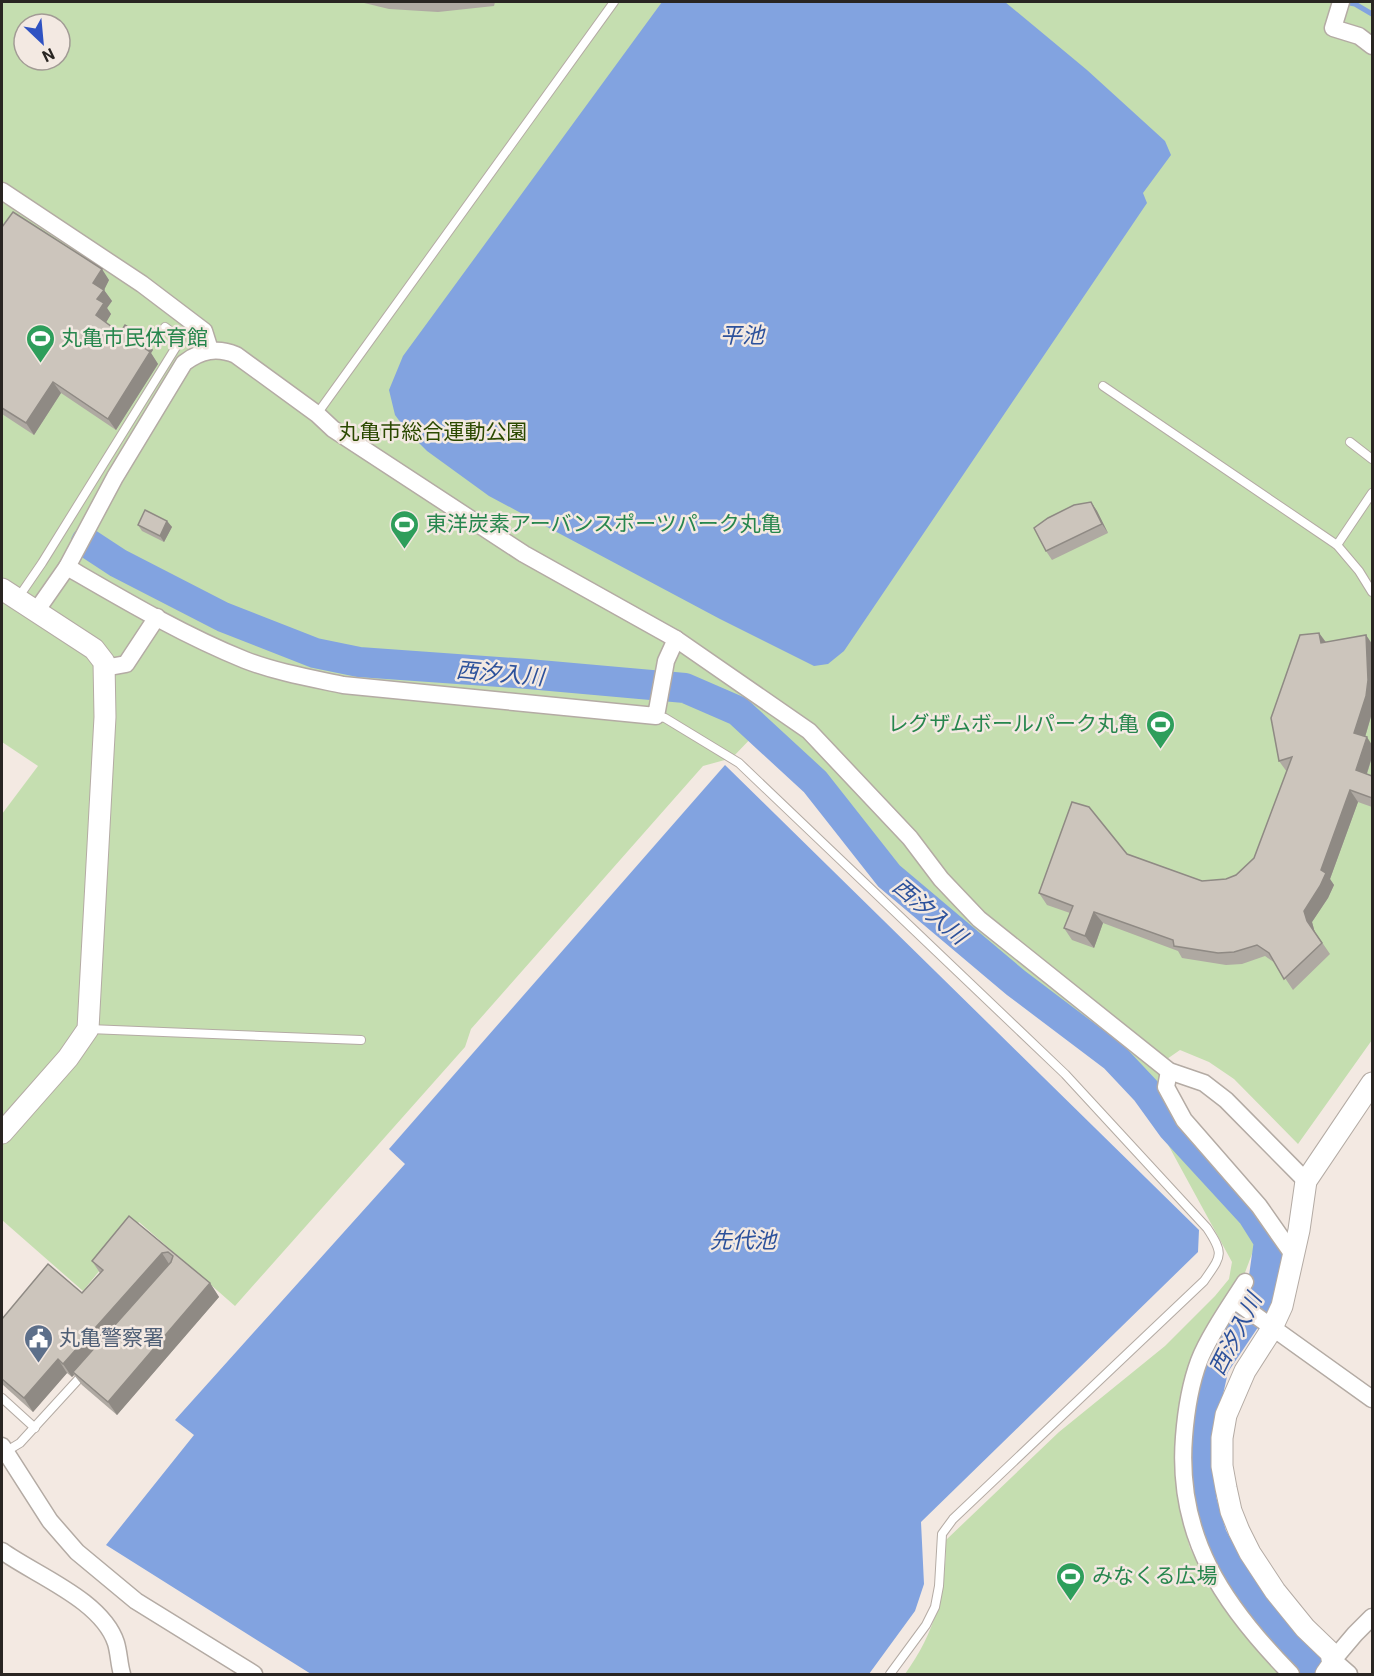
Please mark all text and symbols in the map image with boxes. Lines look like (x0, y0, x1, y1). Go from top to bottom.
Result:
north arrow (12, 12, 72, 72)
text: N (39, 44, 58, 66)
sports icon: 丸亀市民体育館 (24, 322, 56, 364)
water label: 平池 (720, 323, 766, 348)
place label: 丸亀市民体育館 (61, 326, 208, 350)
park label: 丸亀市総合運動公園 (339, 420, 528, 444)
sports icon: 東洋炭素アーバンスポーツパーク丸亀 (389, 508, 421, 550)
place label: 東洋炭素アーバンスポーツパーク丸亀 (426, 512, 782, 536)
water label: 西汐入川 (455, 657, 547, 690)
sports icon: レグザムボールパーク丸亀 (1144, 708, 1176, 750)
place label: レグザムボールパーク丸亀 (887, 712, 1139, 736)
water label: 西汐入川 (888, 874, 973, 951)
water label: 先代池 (710, 1228, 778, 1253)
water label: 西汐入川 (1204, 1288, 1267, 1379)
public building icon: 丸亀警察署 (22, 1322, 54, 1364)
place label: 丸亀警察署 (59, 1326, 164, 1350)
sports icon: みなくる広場 (1055, 1560, 1087, 1602)
place label: みなくる広場 (1092, 1564, 1218, 1588)

